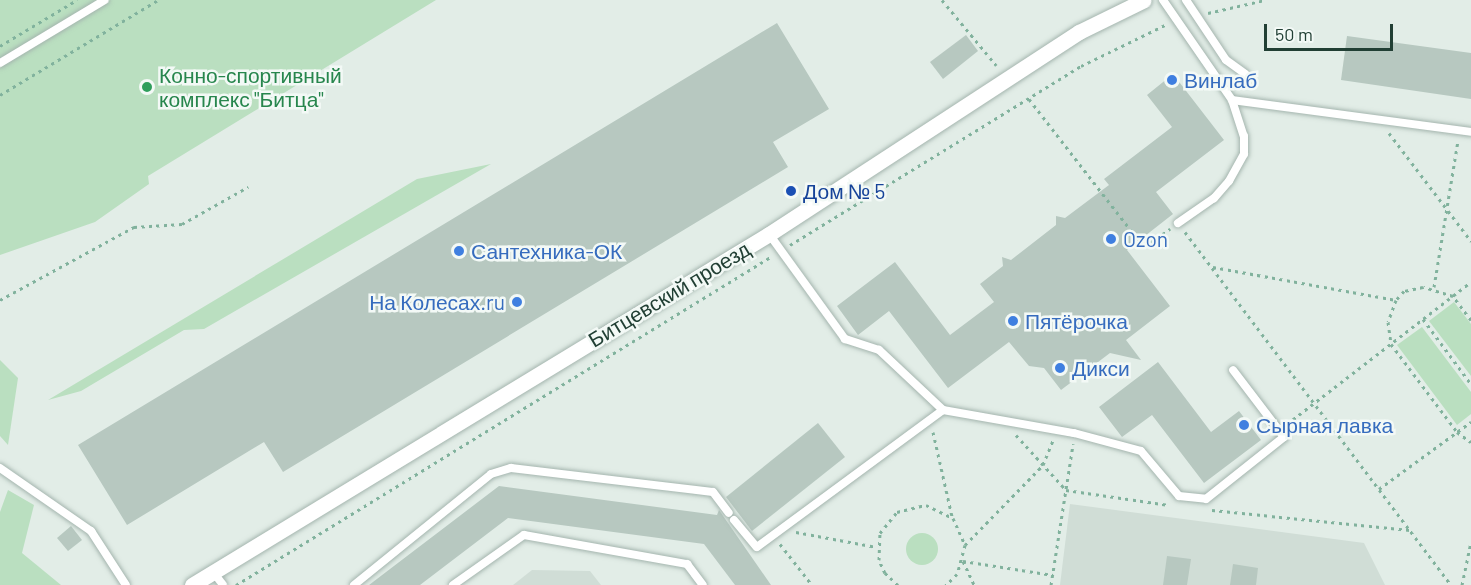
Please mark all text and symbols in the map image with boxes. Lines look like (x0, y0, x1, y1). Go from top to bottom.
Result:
scale bar (1267, 12, 1396, 50)
text: 50 m (1275, 23, 1313, 45)
place label: Конно-спортивный комплекс "Битца" (159, 62, 342, 112)
place label: Винлаб (1184, 67, 1257, 93)
marker: Винлаб (1165, 73, 1179, 87)
marker: Конно-спортивный комплекс "Битца" (140, 80, 154, 94)
place label: Дом № 5 (803, 178, 885, 204)
marker: Дом № 5 (784, 184, 798, 198)
place label: Ozon (1123, 226, 1168, 252)
marker: Ozon (1104, 232, 1118, 246)
street label: Битцевский проезд (584, 236, 754, 352)
place label: Сантехника-ОК (471, 238, 622, 264)
marker: Сантехника-ОК (452, 244, 466, 258)
place label: На Колесах.ru (369, 289, 505, 315)
marker: На Колесах.ru (510, 295, 524, 309)
place label: Пятёрочка (1025, 308, 1128, 334)
marker: Пятёрочка (1006, 314, 1020, 328)
place label: Дикси (1072, 355, 1130, 381)
marker: Дикси (1053, 361, 1067, 375)
place label: Сырная лавка (1256, 412, 1393, 438)
marker: Сырная лавка (1237, 418, 1251, 432)

